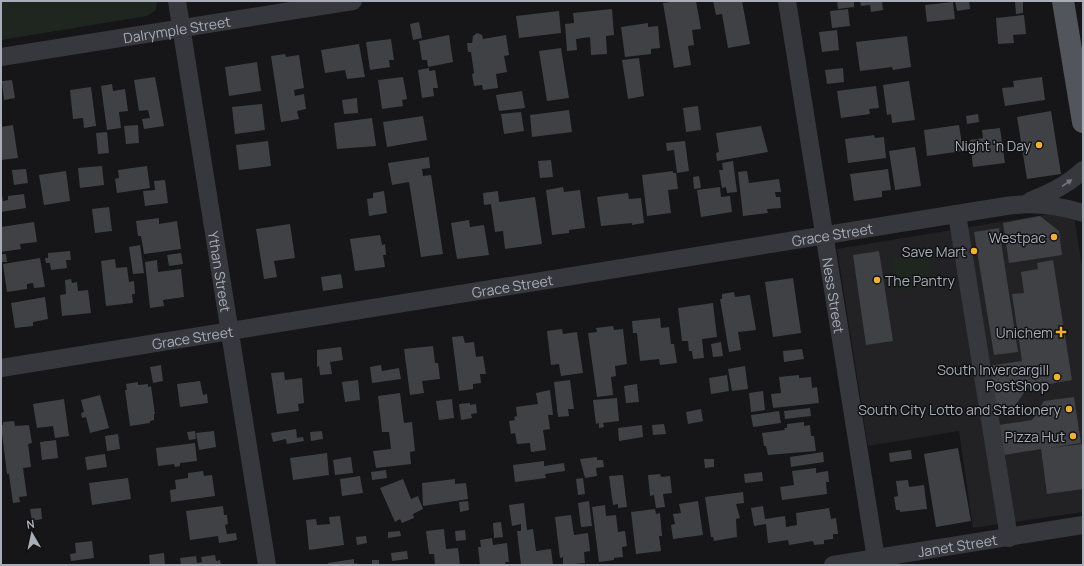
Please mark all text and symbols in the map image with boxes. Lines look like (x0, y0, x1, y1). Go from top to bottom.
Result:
street label: Dalrymple Street (122, 11, 232, 47)
place label: Night 'n Day (955, 136, 1032, 155)
marker: Night 'n Day (1034, 140, 1044, 150)
one-way arrow (1062, 179, 1073, 187)
street label: Grace Street (790, 218, 875, 250)
place label: Westpac (989, 228, 1046, 247)
street label: Ythan Street (204, 230, 236, 314)
marker: Westpac (1049, 232, 1059, 242)
place label: Save Mart (902, 242, 966, 261)
marker: Save Mart (969, 246, 979, 256)
street label: Ness Street (819, 256, 849, 335)
street label: Grace Street (470, 270, 555, 301)
place label: The Pantry (885, 271, 955, 290)
marker: The Pantry (872, 275, 882, 285)
street label: Grace Street (150, 321, 235, 353)
place label: Unichem (996, 323, 1053, 342)
marker: Unichem (1056, 327, 1066, 337)
place label: South Invercargill PostShop (937, 360, 1049, 395)
marker: South Invercargill PostShop (1052, 372, 1062, 382)
place label: South City Lotto and Stationery (858, 400, 1062, 419)
marker: South City Lotto and Stationery (1064, 404, 1074, 414)
place label: Pizza Hut (1005, 427, 1065, 446)
marker: Pizza Hut (1068, 431, 1078, 441)
north arrow (12, 514, 52, 554)
text: N (25, 516, 36, 532)
street label: Janet Street (916, 529, 999, 561)

